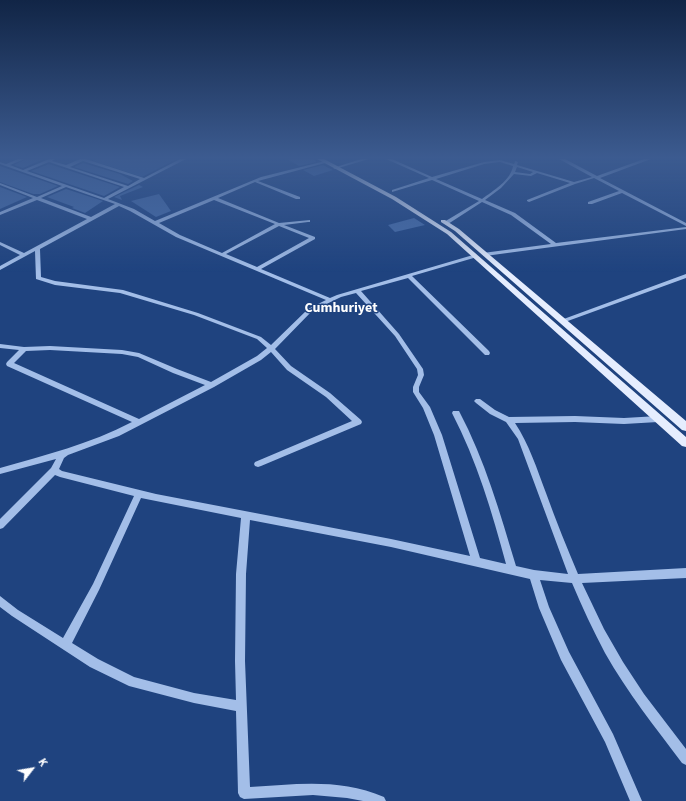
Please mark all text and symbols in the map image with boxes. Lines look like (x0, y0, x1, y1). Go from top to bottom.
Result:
district label: Cumhuriyet (305, 301, 377, 317)
north arrow (12, 749, 52, 789)
text: K (35, 756, 51, 769)

